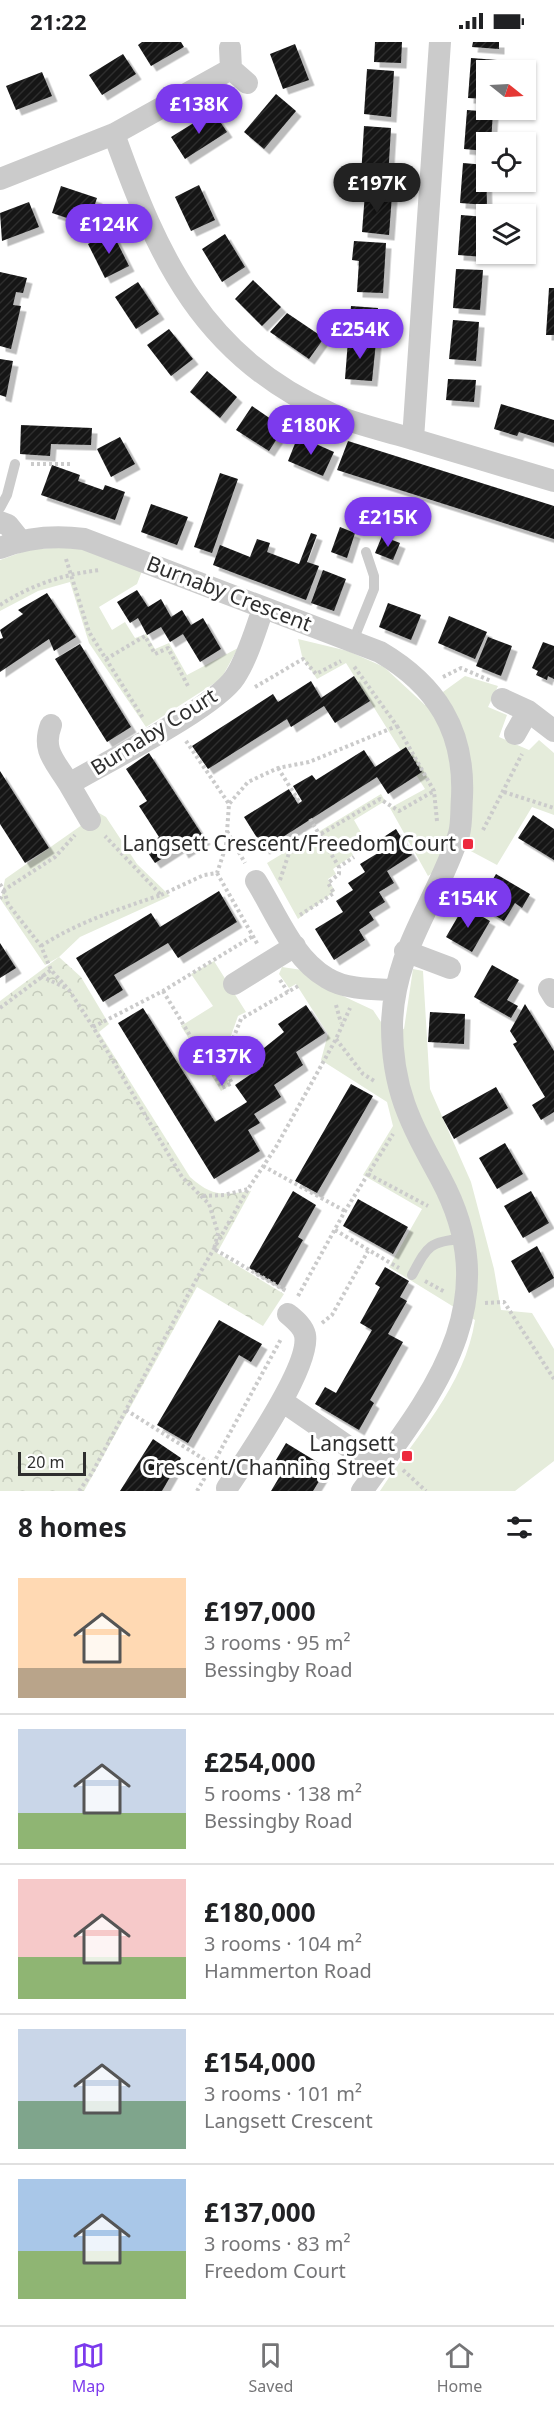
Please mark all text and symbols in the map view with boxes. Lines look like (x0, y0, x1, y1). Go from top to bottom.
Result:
text: 21:22 (30, 6, 87, 36)
north arrow (476, 60, 536, 120)
map controls (476, 60, 536, 264)
pin: £138K (157, 84, 241, 135)
text: £138K (169, 90, 229, 117)
button: locate (476, 132, 536, 192)
pin: £197K (335, 163, 419, 214)
text: £197K (347, 169, 407, 196)
pin: £124K (67, 204, 151, 255)
button: layers (476, 204, 536, 264)
text: £124K (79, 210, 139, 237)
pin: £254K (318, 309, 402, 360)
text: £254K (330, 315, 390, 342)
pin: £180K (269, 405, 353, 456)
text: £180K (281, 411, 341, 438)
pin: £215K (346, 497, 430, 548)
text: £215K (358, 503, 418, 530)
street label: Burnaby Crescent (143, 549, 316, 638)
street label: Burnaby Court (85, 681, 222, 781)
place label: Langsett Crescent/Freedom Court (122, 829, 456, 857)
marker: Langsett Crescent/Freedom Court (461, 837, 475, 851)
pin: £154K (426, 878, 510, 929)
text: £154K (438, 884, 498, 911)
pin: £137K (180, 1036, 264, 1087)
text: £137K (192, 1042, 252, 1069)
place label: Langsett Crescent/Channing Street (142, 1429, 395, 1481)
scale bar (18, 1449, 86, 1476)
marker: Langsett Crescent/Channing Street (400, 1449, 414, 1463)
text: 20 m (27, 1451, 64, 1473)
text: 8 homes (18, 1509, 127, 1545)
icon: filters (503, 1511, 536, 1544)
text: £197,000 (204, 1593, 316, 1629)
icon: home (66, 1602, 138, 1674)
text: 3 rooms · 95 m² (204, 1629, 351, 1656)
text: Bessingby Road (204, 1656, 353, 1683)
text: £254,000 (204, 1744, 316, 1780)
icon: home (66, 1753, 138, 1825)
text: 5 rooms · 138 m² (204, 1780, 362, 1807)
text: Bessingby Road (204, 1807, 353, 1834)
text: £180,000 (204, 1894, 316, 1930)
icon: home (66, 1903, 138, 1975)
text: 3 rooms · 104 m² (204, 1930, 362, 1957)
text: Hammerton Road (204, 1957, 372, 1984)
text: £154,000 (204, 2044, 316, 2080)
icon: home (66, 2053, 138, 2125)
text: 3 rooms · 101 m² (204, 2080, 362, 2107)
text: Langsett Crescent (204, 2107, 373, 2134)
text: £137,000 (204, 2194, 316, 2230)
icon: home (66, 2203, 138, 2275)
text: 3 rooms · 83 m² (204, 2230, 351, 2257)
text: Freedom Court (204, 2257, 346, 2284)
tab: Map (72, 2339, 105, 2397)
tab: Saved (249, 2339, 293, 2397)
tab: Home (437, 2339, 482, 2397)

